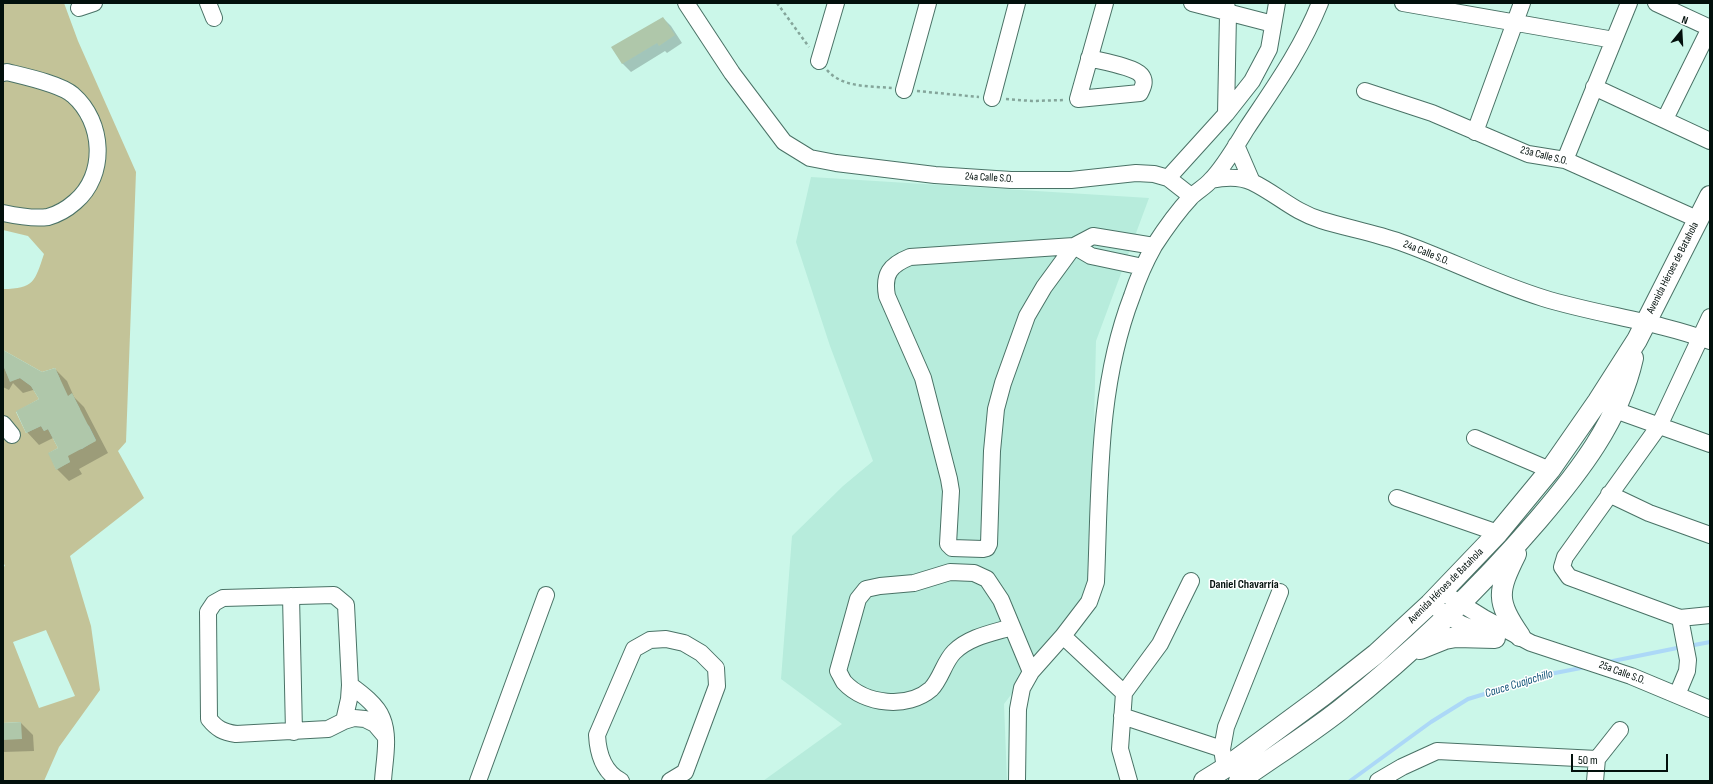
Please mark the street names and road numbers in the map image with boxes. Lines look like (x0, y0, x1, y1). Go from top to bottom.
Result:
street label: 23a Calle S.O. (1519, 144, 1569, 168)
street label: 24a Calle S.O. (964, 170, 1014, 186)
street label: Avenida Héroes de Batahola (1644, 220, 1702, 316)
street label: 24a Calle S.O. (1401, 238, 1451, 268)
street label: Avenida Héroes de Batahola (1406, 546, 1486, 626)
street label: 25a Calle S.O. (1597, 659, 1647, 687)

